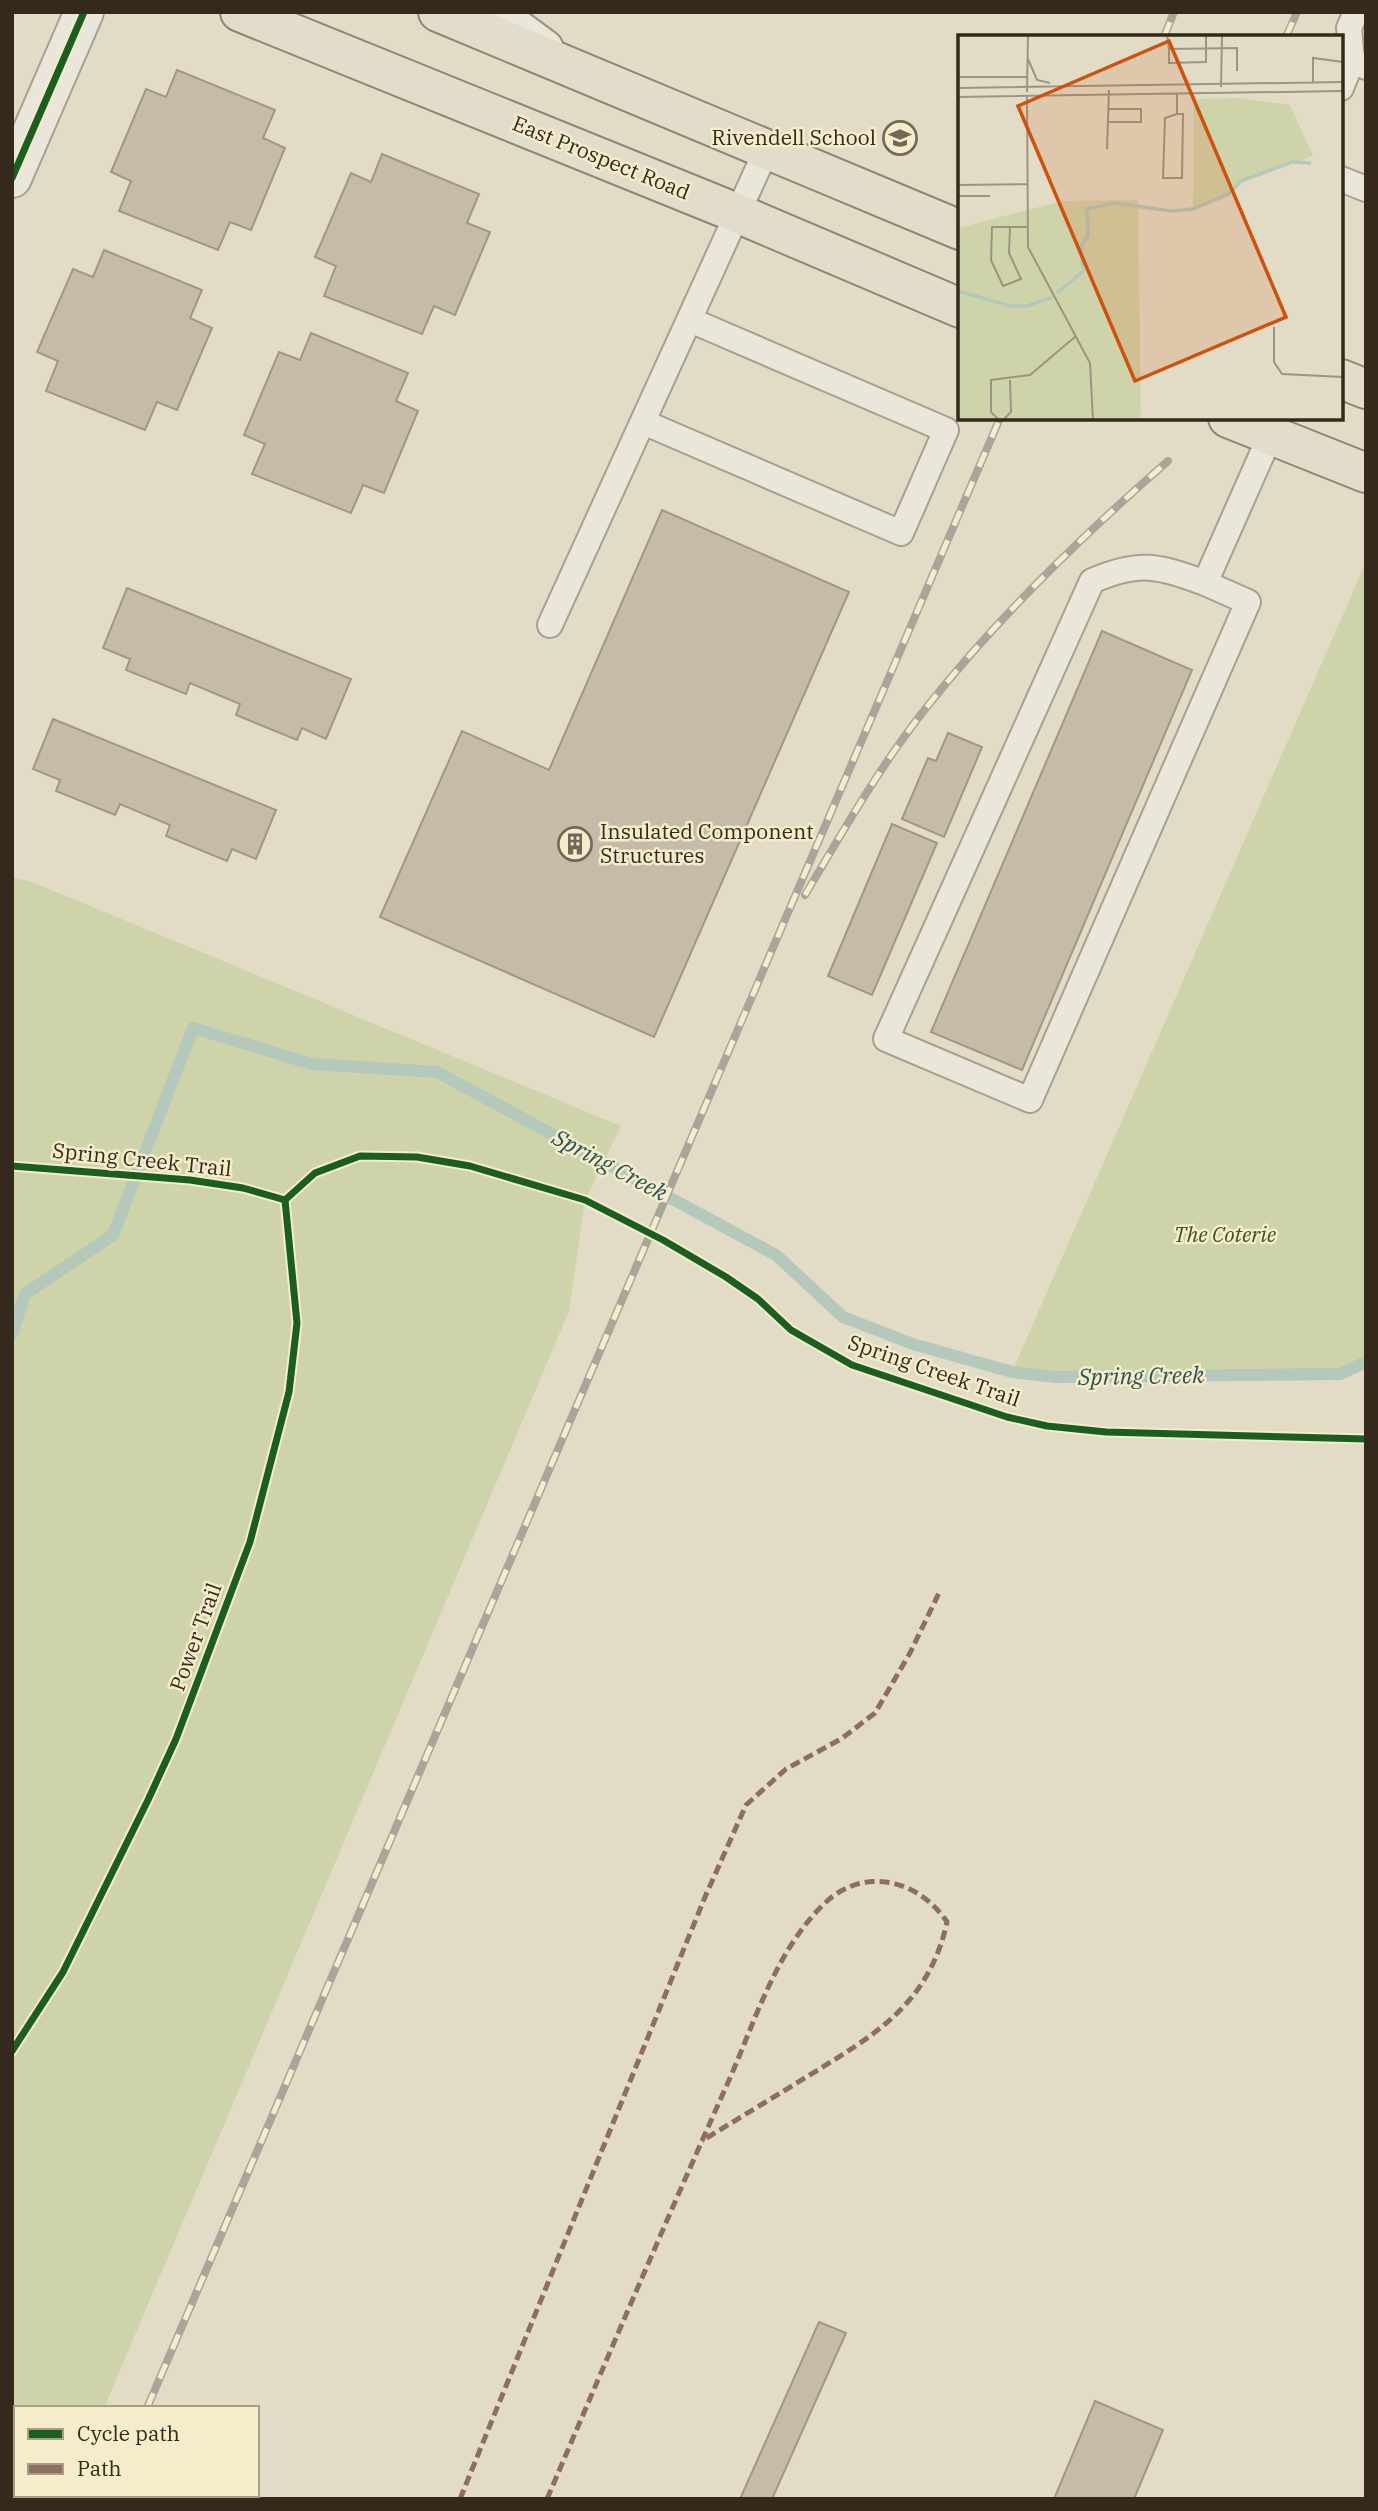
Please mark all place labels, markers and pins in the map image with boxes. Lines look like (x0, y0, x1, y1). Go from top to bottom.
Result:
school or university icon: Rivendell School (881, 119, 919, 157)
place label: Rivendell School (712, 123, 876, 151)
place label: Insulated Component Structures (600, 817, 814, 869)
building icon: Insulated Component Structures (556, 825, 594, 863)

